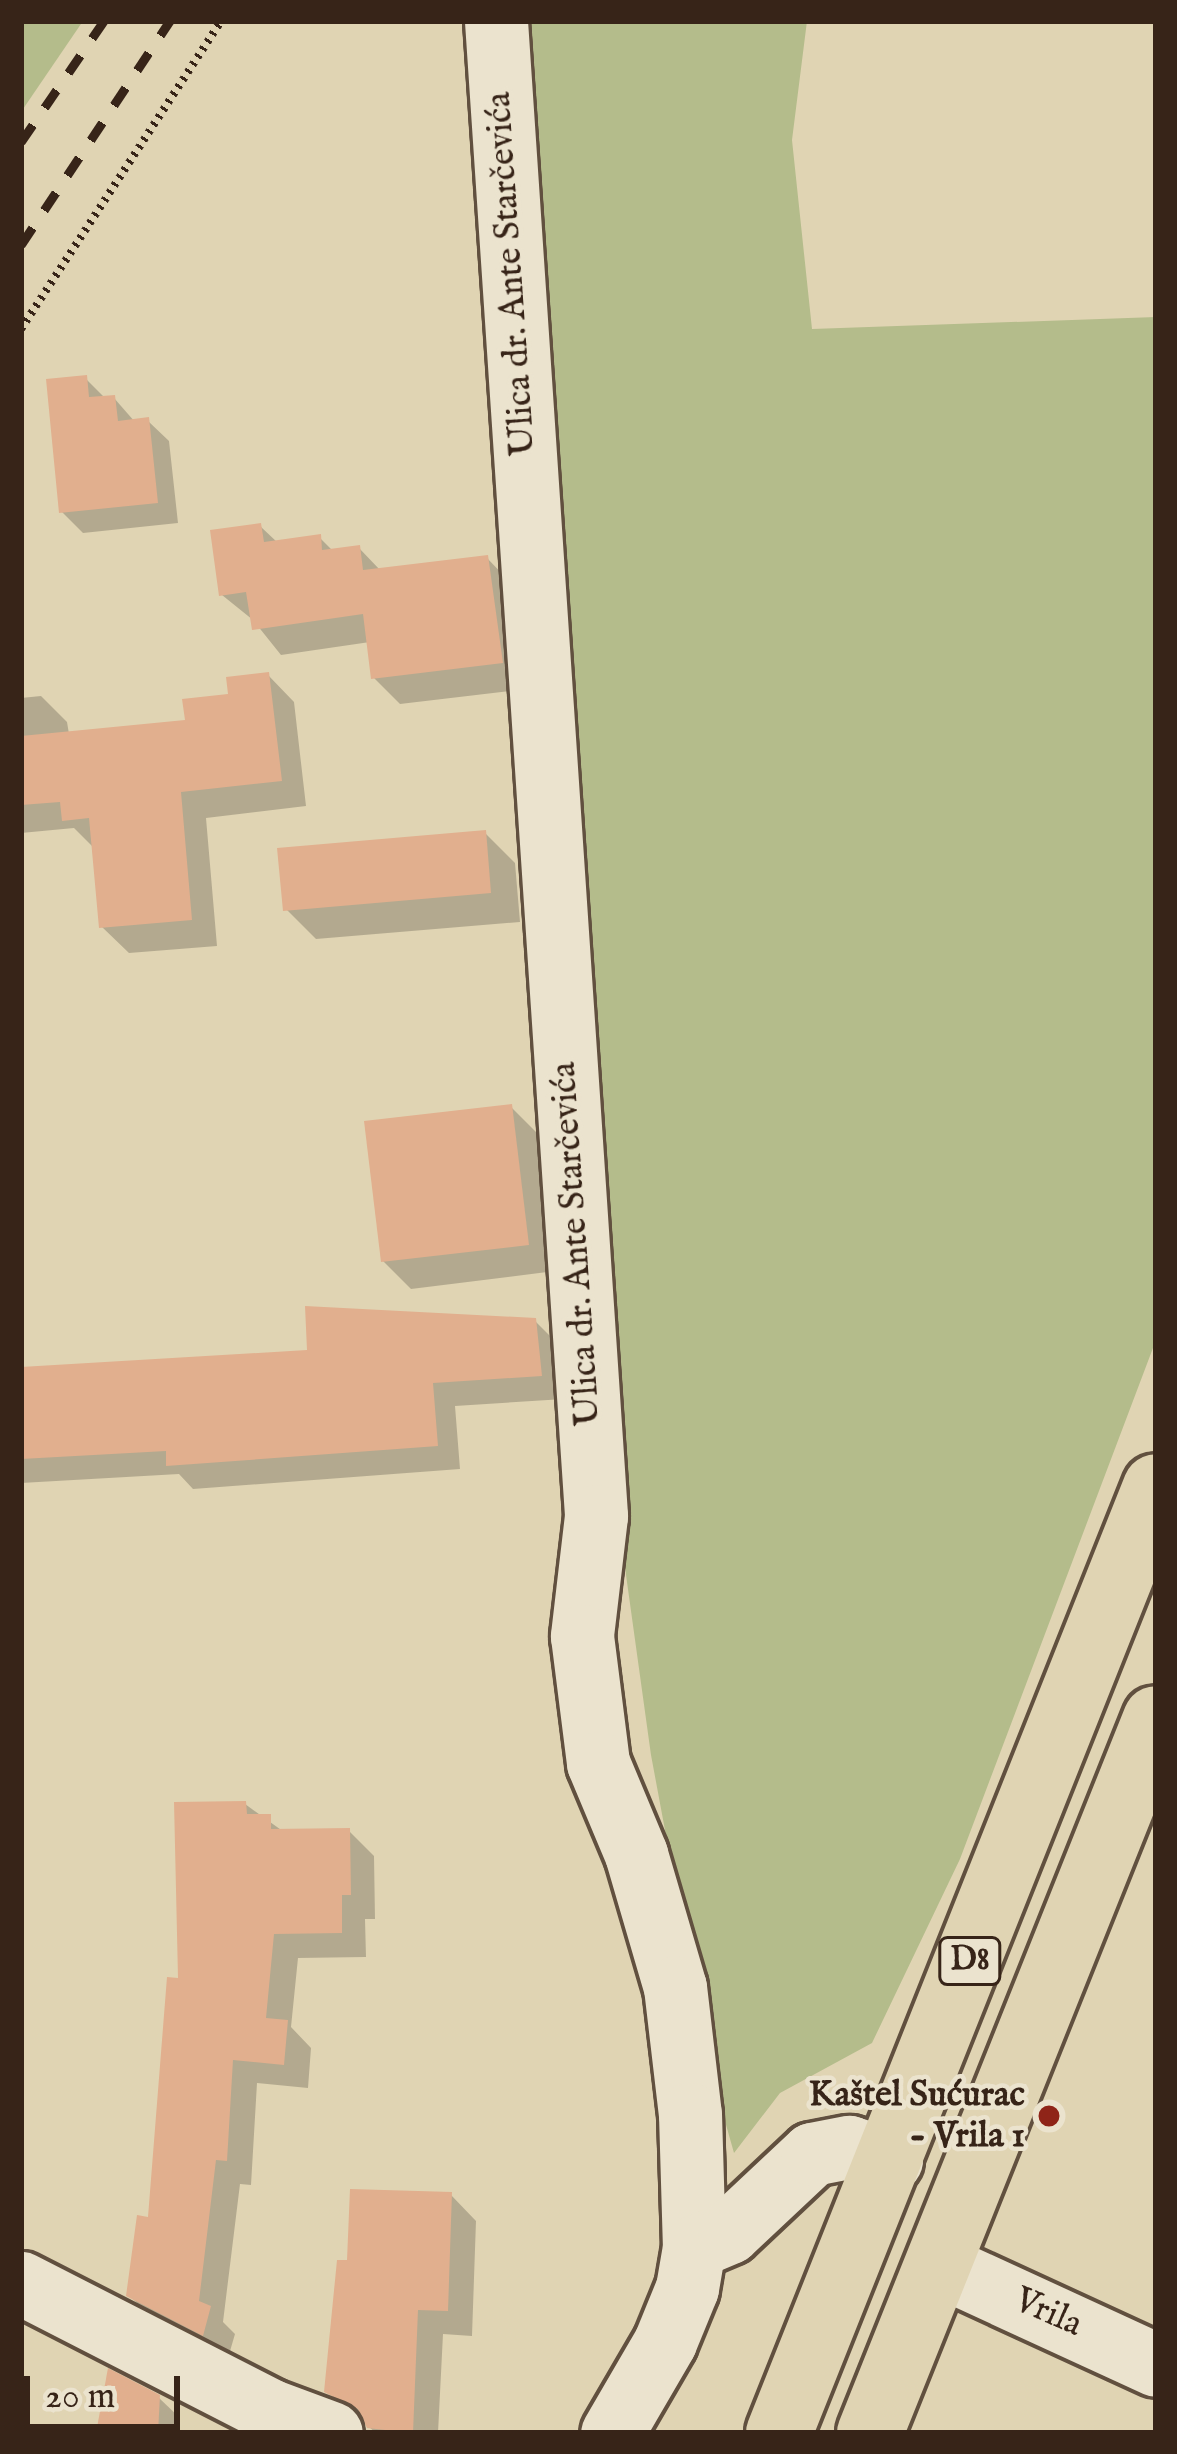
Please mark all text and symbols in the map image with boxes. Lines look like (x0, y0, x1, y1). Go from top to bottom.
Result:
street label: Ulica dr. Ante Starčevića (478, 91, 546, 457)
street label: Ulica dr. Ante Starčevića (543, 1061, 611, 1427)
road number: D8 (937, 1934, 1003, 1988)
place label: Kaštel Sućurac - Vrila 1 (809, 2073, 1025, 2158)
marker: Kaštel Sućurac - Vrila 1 (1036, 2103, 1062, 2129)
street label: Vrila (1007, 2279, 1089, 2347)
scale bar (30, 2352, 186, 2426)
text: 20 m (45, 2374, 115, 2420)

